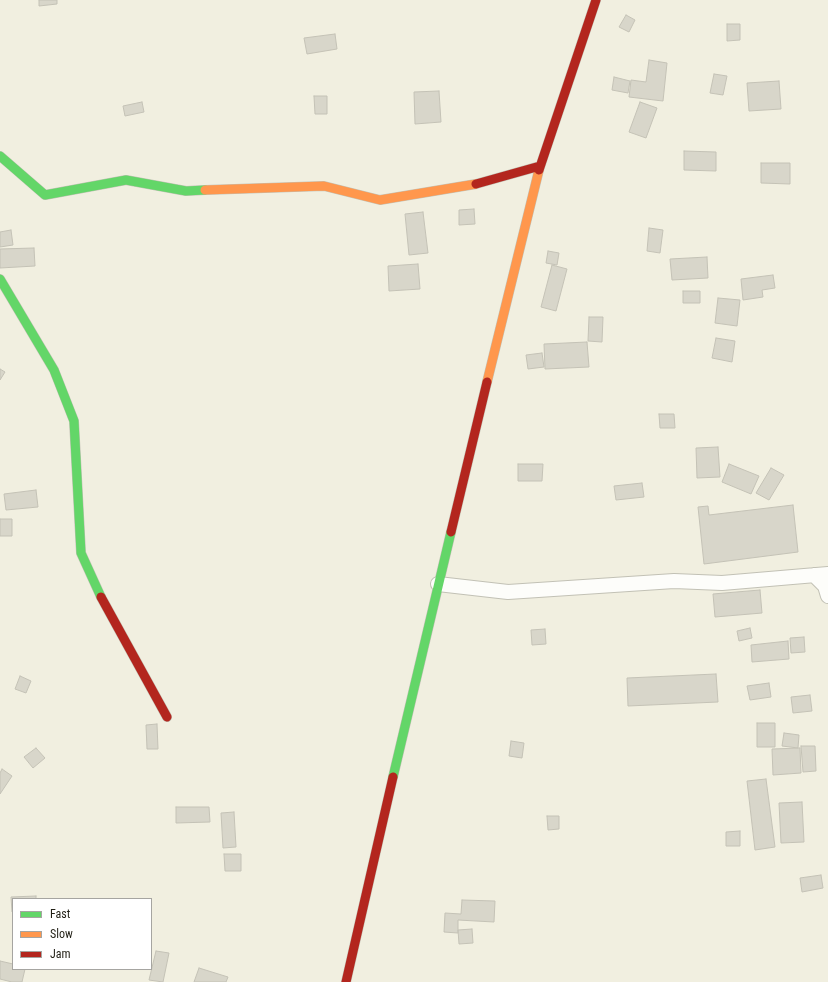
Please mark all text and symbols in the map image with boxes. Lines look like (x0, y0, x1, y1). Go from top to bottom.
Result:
legend (12, 898, 152, 970)
text: Fast (50, 907, 70, 921)
text: Slow (50, 927, 73, 941)
text: Jam (50, 947, 71, 961)

